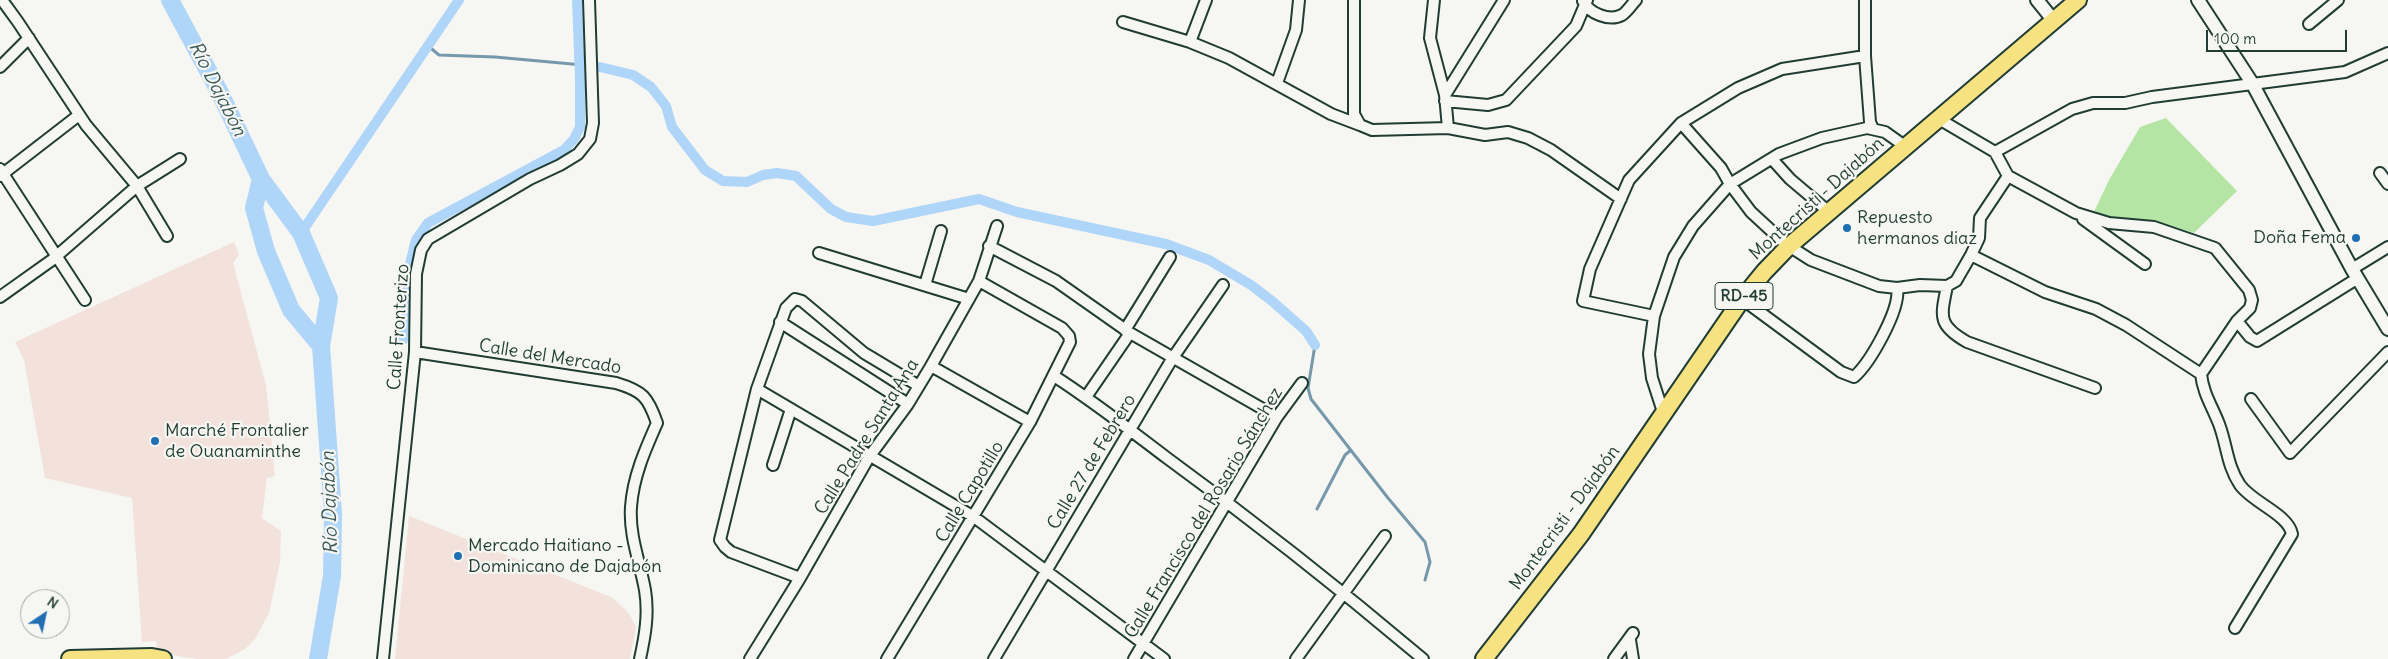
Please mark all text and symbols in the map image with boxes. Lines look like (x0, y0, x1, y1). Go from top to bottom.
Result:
scale bar (2208, 20, 2349, 52)
text: 100 m (2214, 29, 2256, 48)
water label: Río Dajabón (183, 38, 251, 140)
street label: Montecristi - Dajabón (1745, 133, 1889, 265)
place label: Repuesto hermanos diaz (1857, 207, 1977, 250)
marker: Repuesto hermanos diaz (1841, 222, 1853, 234)
place label: Doña Fema (2253, 227, 2346, 249)
marker: Doña Fema (2350, 232, 2362, 244)
street label: Calle Fronterizo (384, 263, 414, 391)
road number: RD-45 (1715, 282, 1773, 310)
street label: Calle del Mercado (477, 335, 623, 379)
street label: Calle Padre Santa Ana (810, 355, 924, 519)
street label: Calle Francisco del Rosario Sánchez (1120, 384, 1288, 642)
street label: Calle 27 de Febrero (1043, 390, 1141, 534)
place label: Marché Frontalier de Ouanaminthe (165, 420, 309, 462)
marker: Marché Frontalier de Ouanaminthe (149, 435, 161, 447)
street label: Calle Capotillo (931, 437, 1009, 547)
street label: Montecristi - Dajabón (1505, 442, 1625, 594)
water label: Río Dajabón (317, 451, 343, 555)
place label: Mercado Haitiano - Dominicano de Dajabón (468, 535, 662, 578)
marker: Mercado Haitiano - Dominicano de Dajabón (452, 550, 464, 562)
north arrow (20, 589, 70, 639)
text: N (44, 592, 62, 613)

